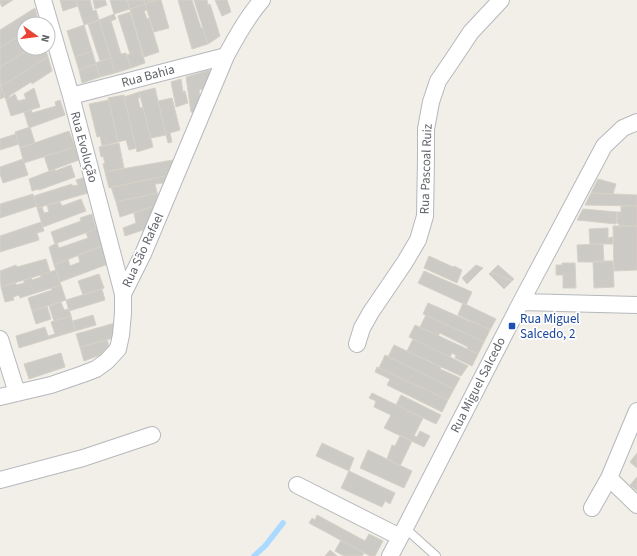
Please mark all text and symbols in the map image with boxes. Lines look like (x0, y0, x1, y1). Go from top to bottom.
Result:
north arrow (16, 16, 56, 56)
text: N (37, 33, 53, 44)
street label: Rua Bahia (119, 60, 177, 92)
street label: Rua Evolução (66, 109, 102, 185)
street label: Rua Pascoal Ruiz (415, 123, 437, 215)
street label: Rua São Rafael (118, 210, 168, 290)
place label: Rua Miguel Salcedo, 2 (520, 310, 580, 343)
marker: Rua Miguel Salcedo, 2 (507, 321, 517, 331)
street label: Rua Miguel Salcedo (446, 334, 510, 436)

